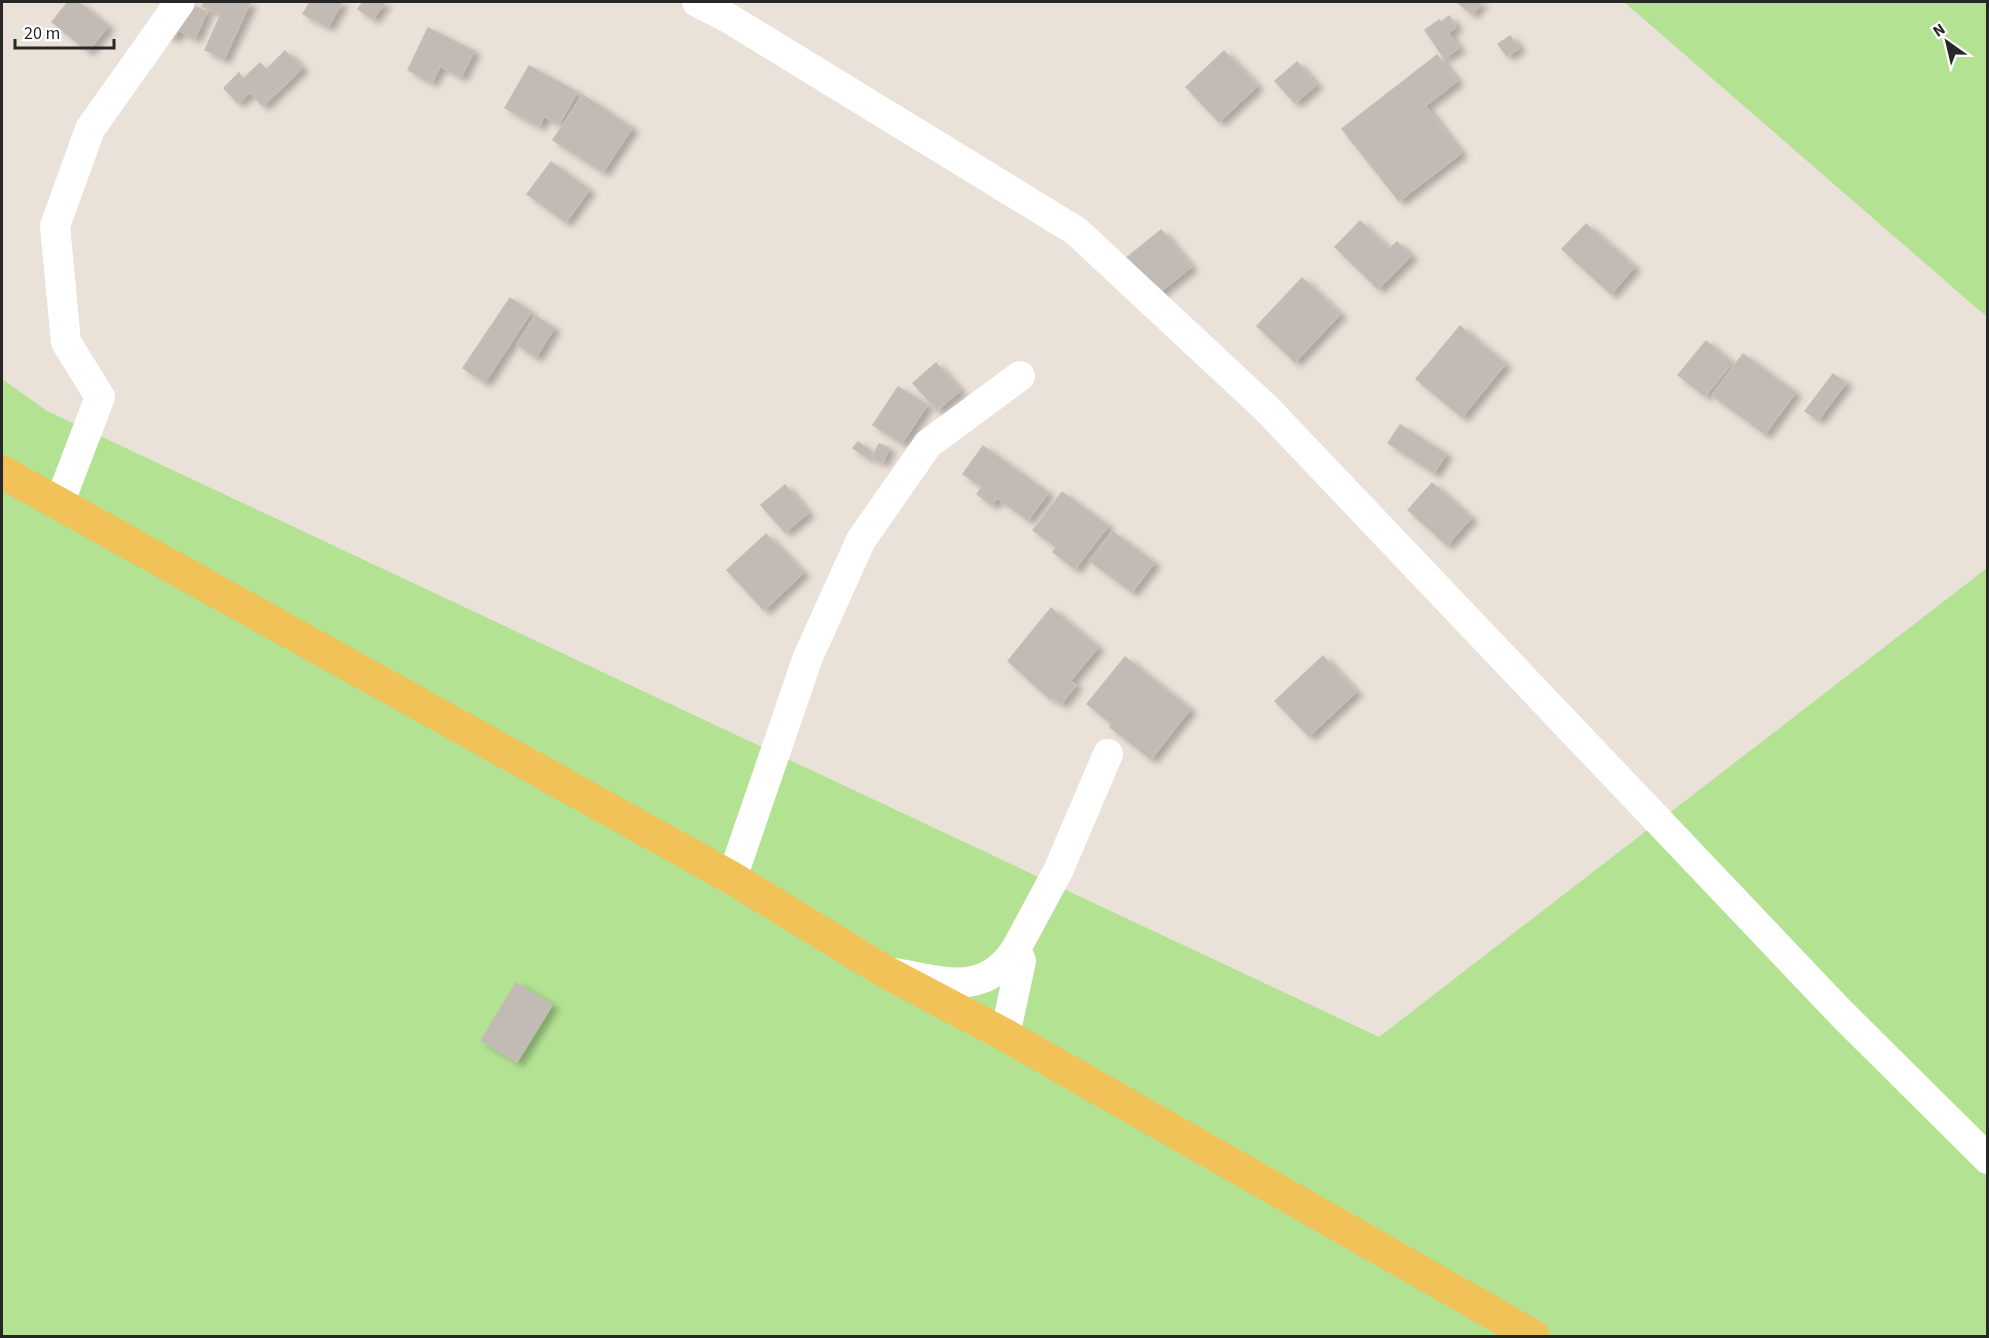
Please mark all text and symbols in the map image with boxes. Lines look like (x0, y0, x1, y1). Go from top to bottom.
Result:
scale bar (15, 12, 114, 50)
north arrow (1917, 12, 1977, 72)
text: N (1929, 18, 1950, 42)
text: 20 m (24, 21, 60, 46)

